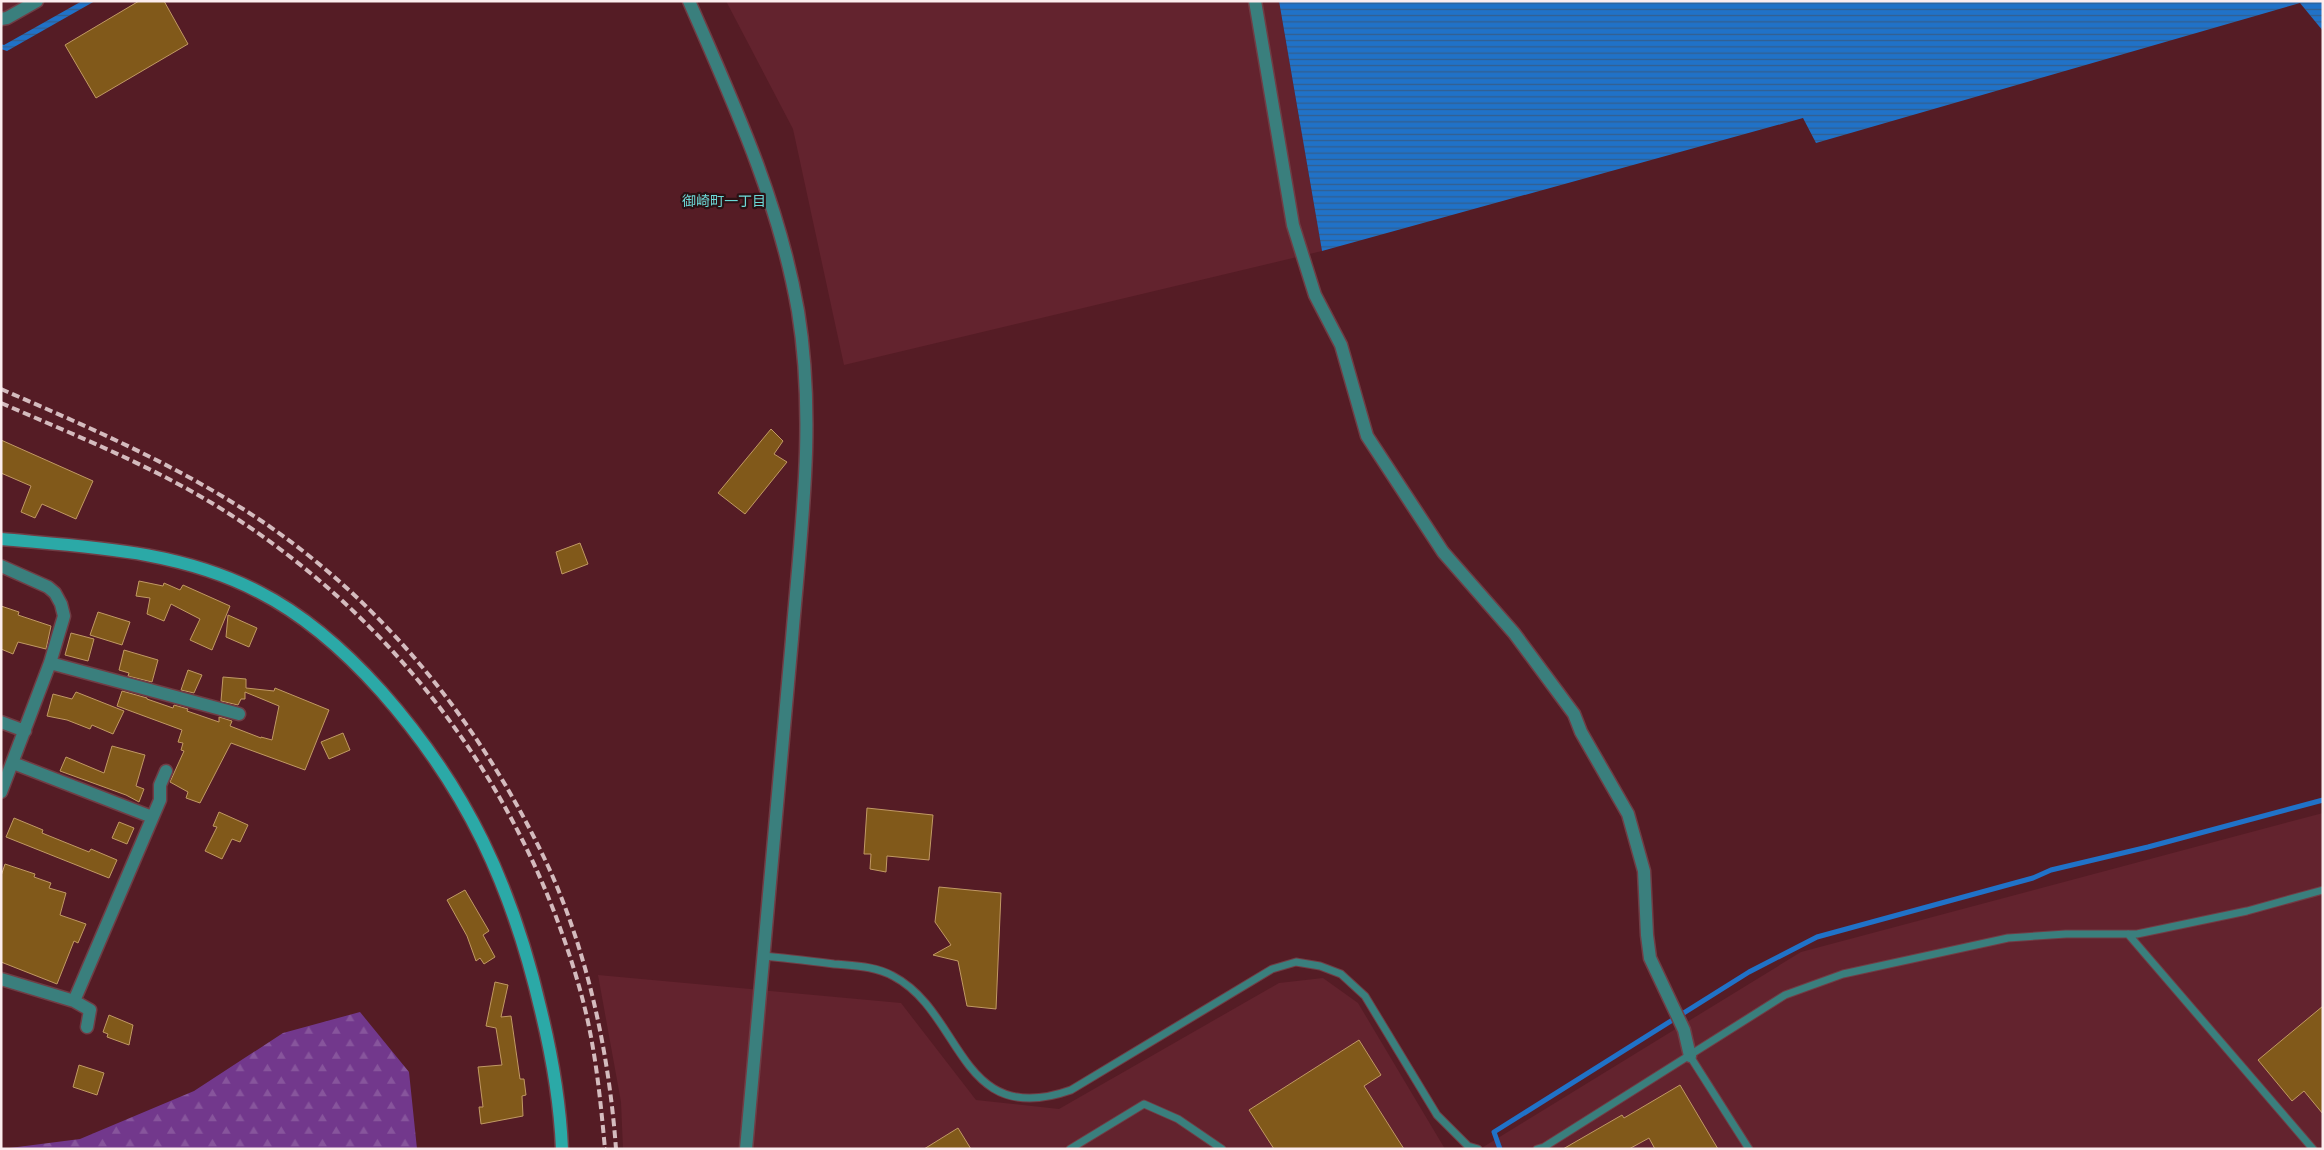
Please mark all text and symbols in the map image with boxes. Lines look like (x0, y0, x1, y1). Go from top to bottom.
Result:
district label: 御崎町一丁目 (682, 193, 766, 210)

